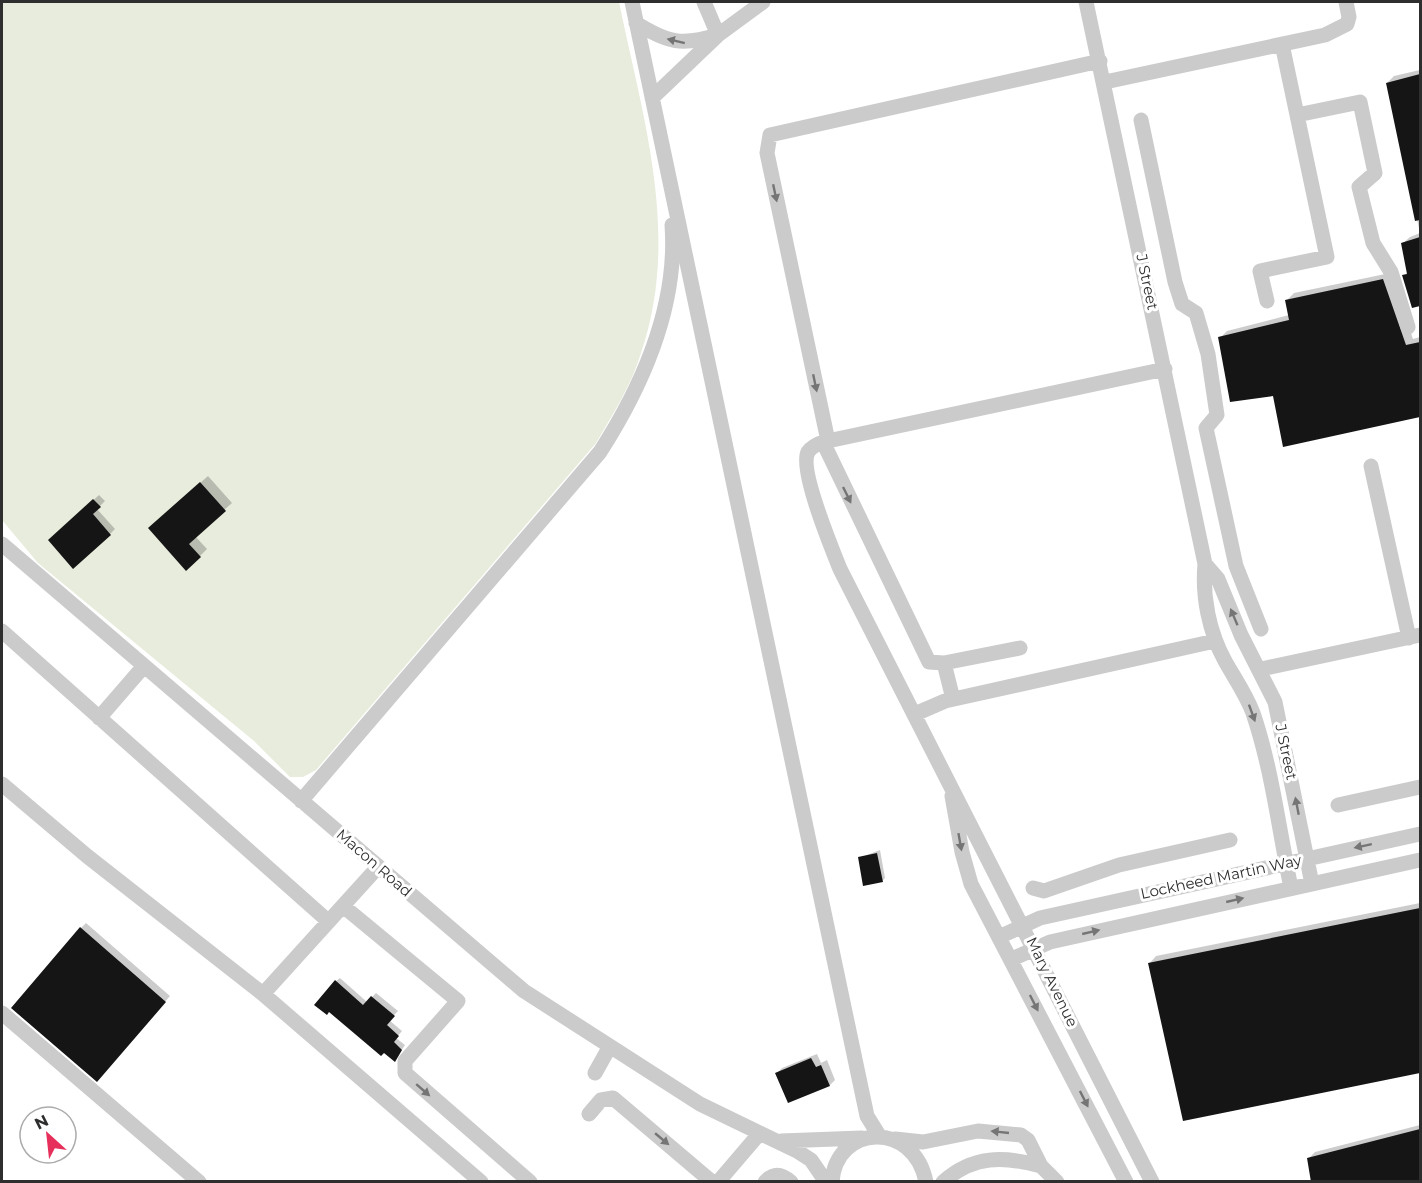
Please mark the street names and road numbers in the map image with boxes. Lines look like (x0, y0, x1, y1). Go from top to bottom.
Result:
street label: J Street (1132, 251, 1163, 312)
street label: J Street (1271, 721, 1302, 782)
street label: Macon Road (333, 825, 416, 901)
street label: Lockheed Martin Way (1139, 850, 1304, 903)
street label: Mary Avenue (1022, 934, 1082, 1030)

